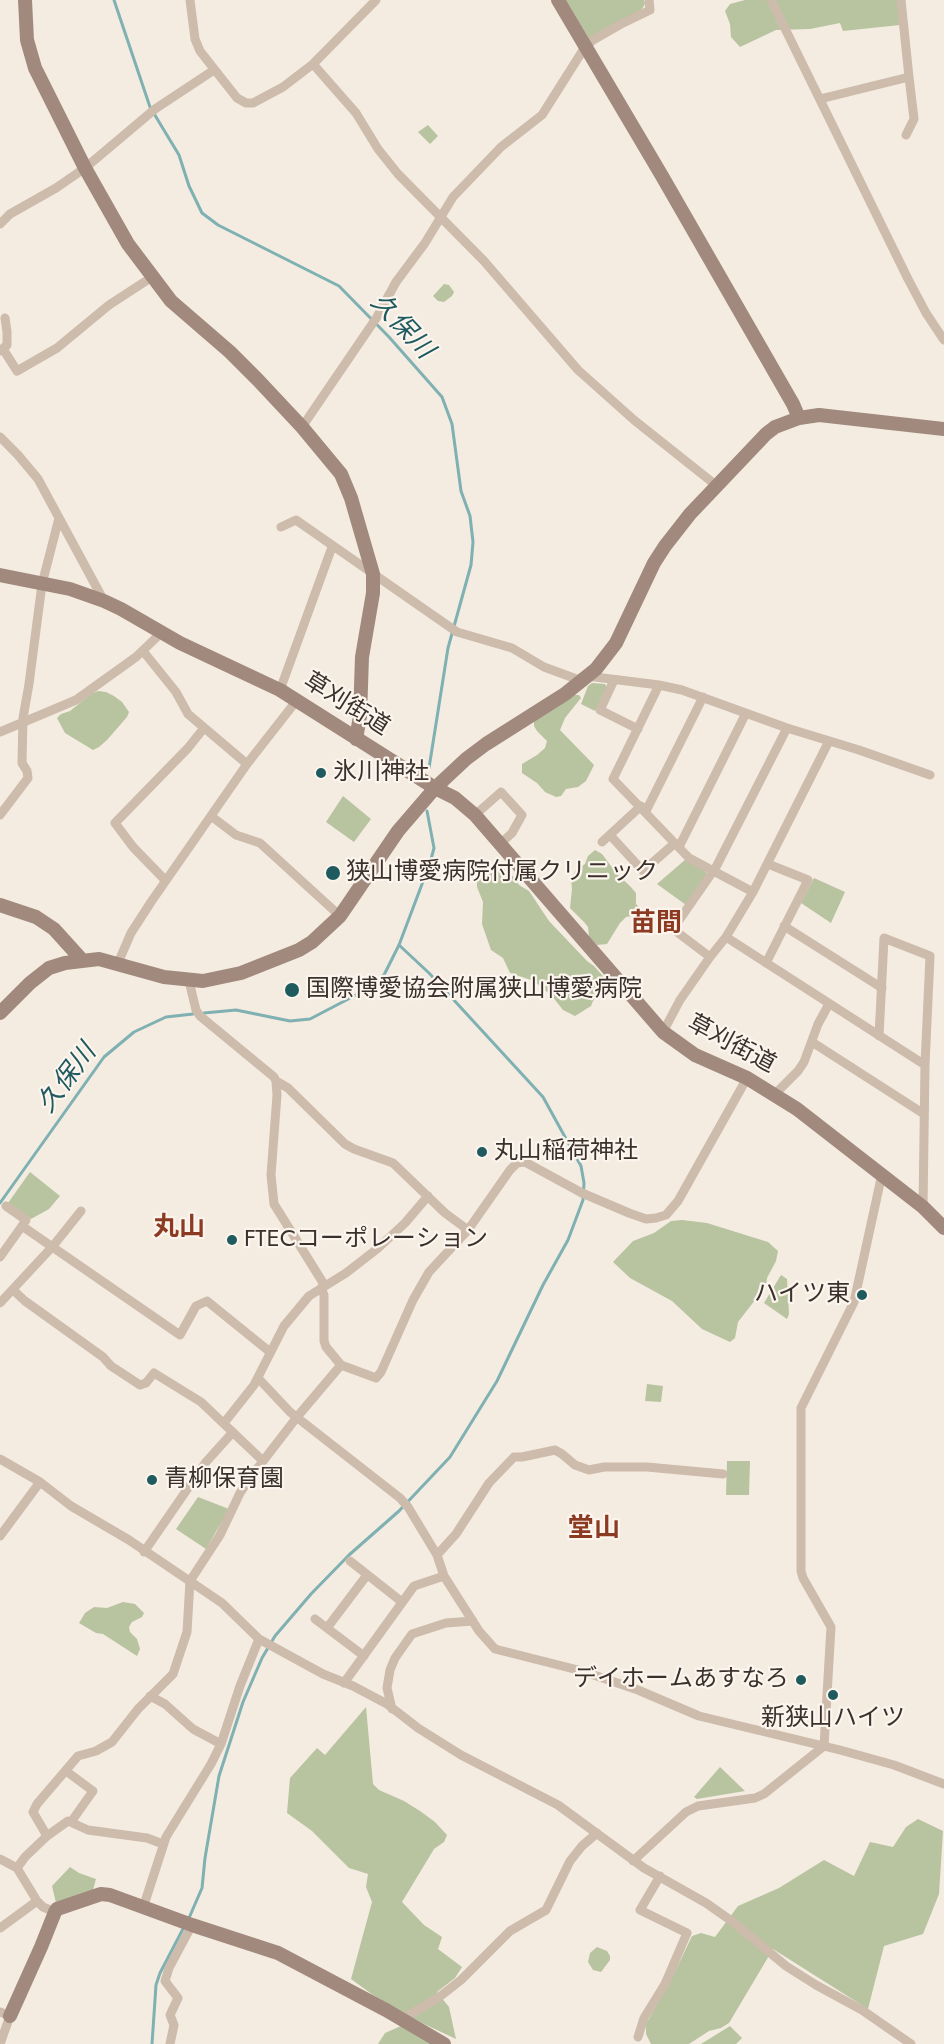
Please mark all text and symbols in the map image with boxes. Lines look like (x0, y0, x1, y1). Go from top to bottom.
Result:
water label: 久保川 (363, 288, 439, 366)
street label: 草刈街道 (298, 667, 394, 743)
place label: 氷川神社 (333, 759, 429, 787)
marker: 氷川神社 (314, 766, 328, 780)
place label: 狭山博愛病院付属クリニック (346, 859, 658, 887)
marker: 狭山博愛病院付属クリニック (324, 864, 342, 882)
district label: 苗間 (630, 909, 682, 941)
place label: 国際博愛協会附属狭山博愛病院 (306, 976, 642, 1004)
marker: 国際博愛協会附属狭山博愛病院 (283, 981, 301, 999)
street label: 草刈街道 (682, 1010, 780, 1080)
water label: 久保川 (32, 1038, 104, 1120)
place label: 丸山稲荷神社 (494, 1138, 638, 1166)
marker: 丸山稲荷神社 (475, 1145, 489, 1159)
district label: 丸山 (153, 1213, 205, 1245)
place label: FTECコーポレーション (244, 1226, 488, 1254)
marker: FTECコーポレーション (225, 1233, 239, 1247)
place label: ハイツ東 (754, 1281, 850, 1309)
marker: ハイツ東 (855, 1288, 869, 1302)
place label: 青柳保育園 (164, 1466, 284, 1494)
marker: 青柳保育園 (145, 1473, 159, 1487)
district label: 堂山 (568, 1514, 620, 1546)
place label: デイホームあすなろ (573, 1666, 789, 1694)
marker: デイホームあすなろ (794, 1673, 808, 1687)
marker: 新狭山ハイツ (826, 1688, 840, 1702)
place label: 新狭山ハイツ (761, 1705, 905, 1733)

